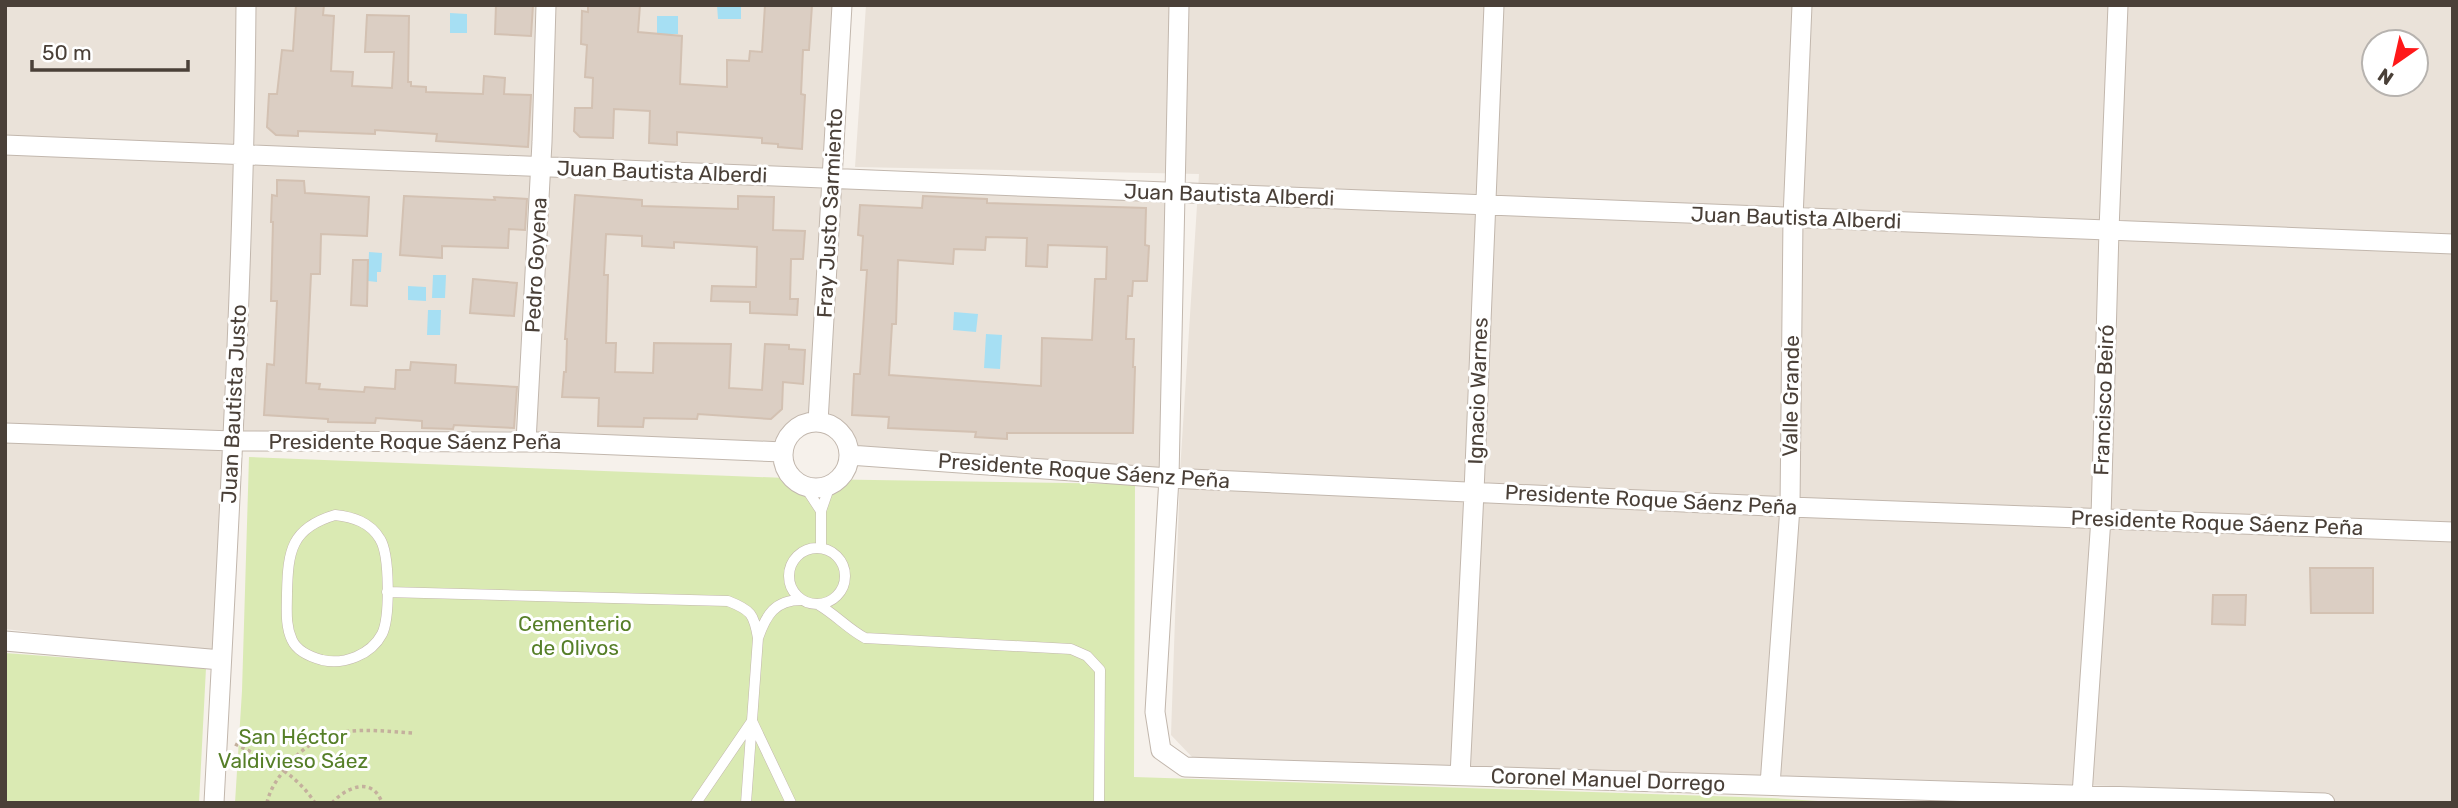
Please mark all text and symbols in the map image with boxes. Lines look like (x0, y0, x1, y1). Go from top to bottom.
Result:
scale bar (32, 28, 187, 72)
north arrow (2360, 28, 2430, 98)
text: 50 m (42, 40, 92, 65)
text: N (2374, 63, 2398, 90)
street label: Fray Justo Sarmiento (812, 107, 847, 319)
street label: Juan Bautista Alberdi (556, 155, 768, 188)
street label: Juan Bautista Alberdi (1123, 178, 1335, 211)
street label: Pedro Goyena (519, 197, 552, 333)
street label: Juan Bautista Alberdi (1690, 201, 1902, 234)
street label: Juan Bautista Justo (216, 304, 251, 504)
street label: Ignacio Warnes (1462, 317, 1493, 465)
street label: Francisco Beiró (2088, 324, 2119, 476)
street label: Valle Grande (1777, 335, 1804, 457)
street label: Presidente Roque Sáenz Peña (269, 429, 561, 454)
street label: Presidente Roque Sáenz Peña (937, 448, 1231, 493)
street label: Presidente Roque Sáenz Peña (1504, 479, 1798, 520)
street label: Presidente Roque Sáenz Peña (2070, 505, 2364, 540)
park label: Cementerio de Olivos (518, 611, 632, 660)
park label: San Héctor Valdivieso Sáez (218, 724, 368, 773)
street label: Coronel Manuel Dorrego (1490, 763, 1726, 796)

